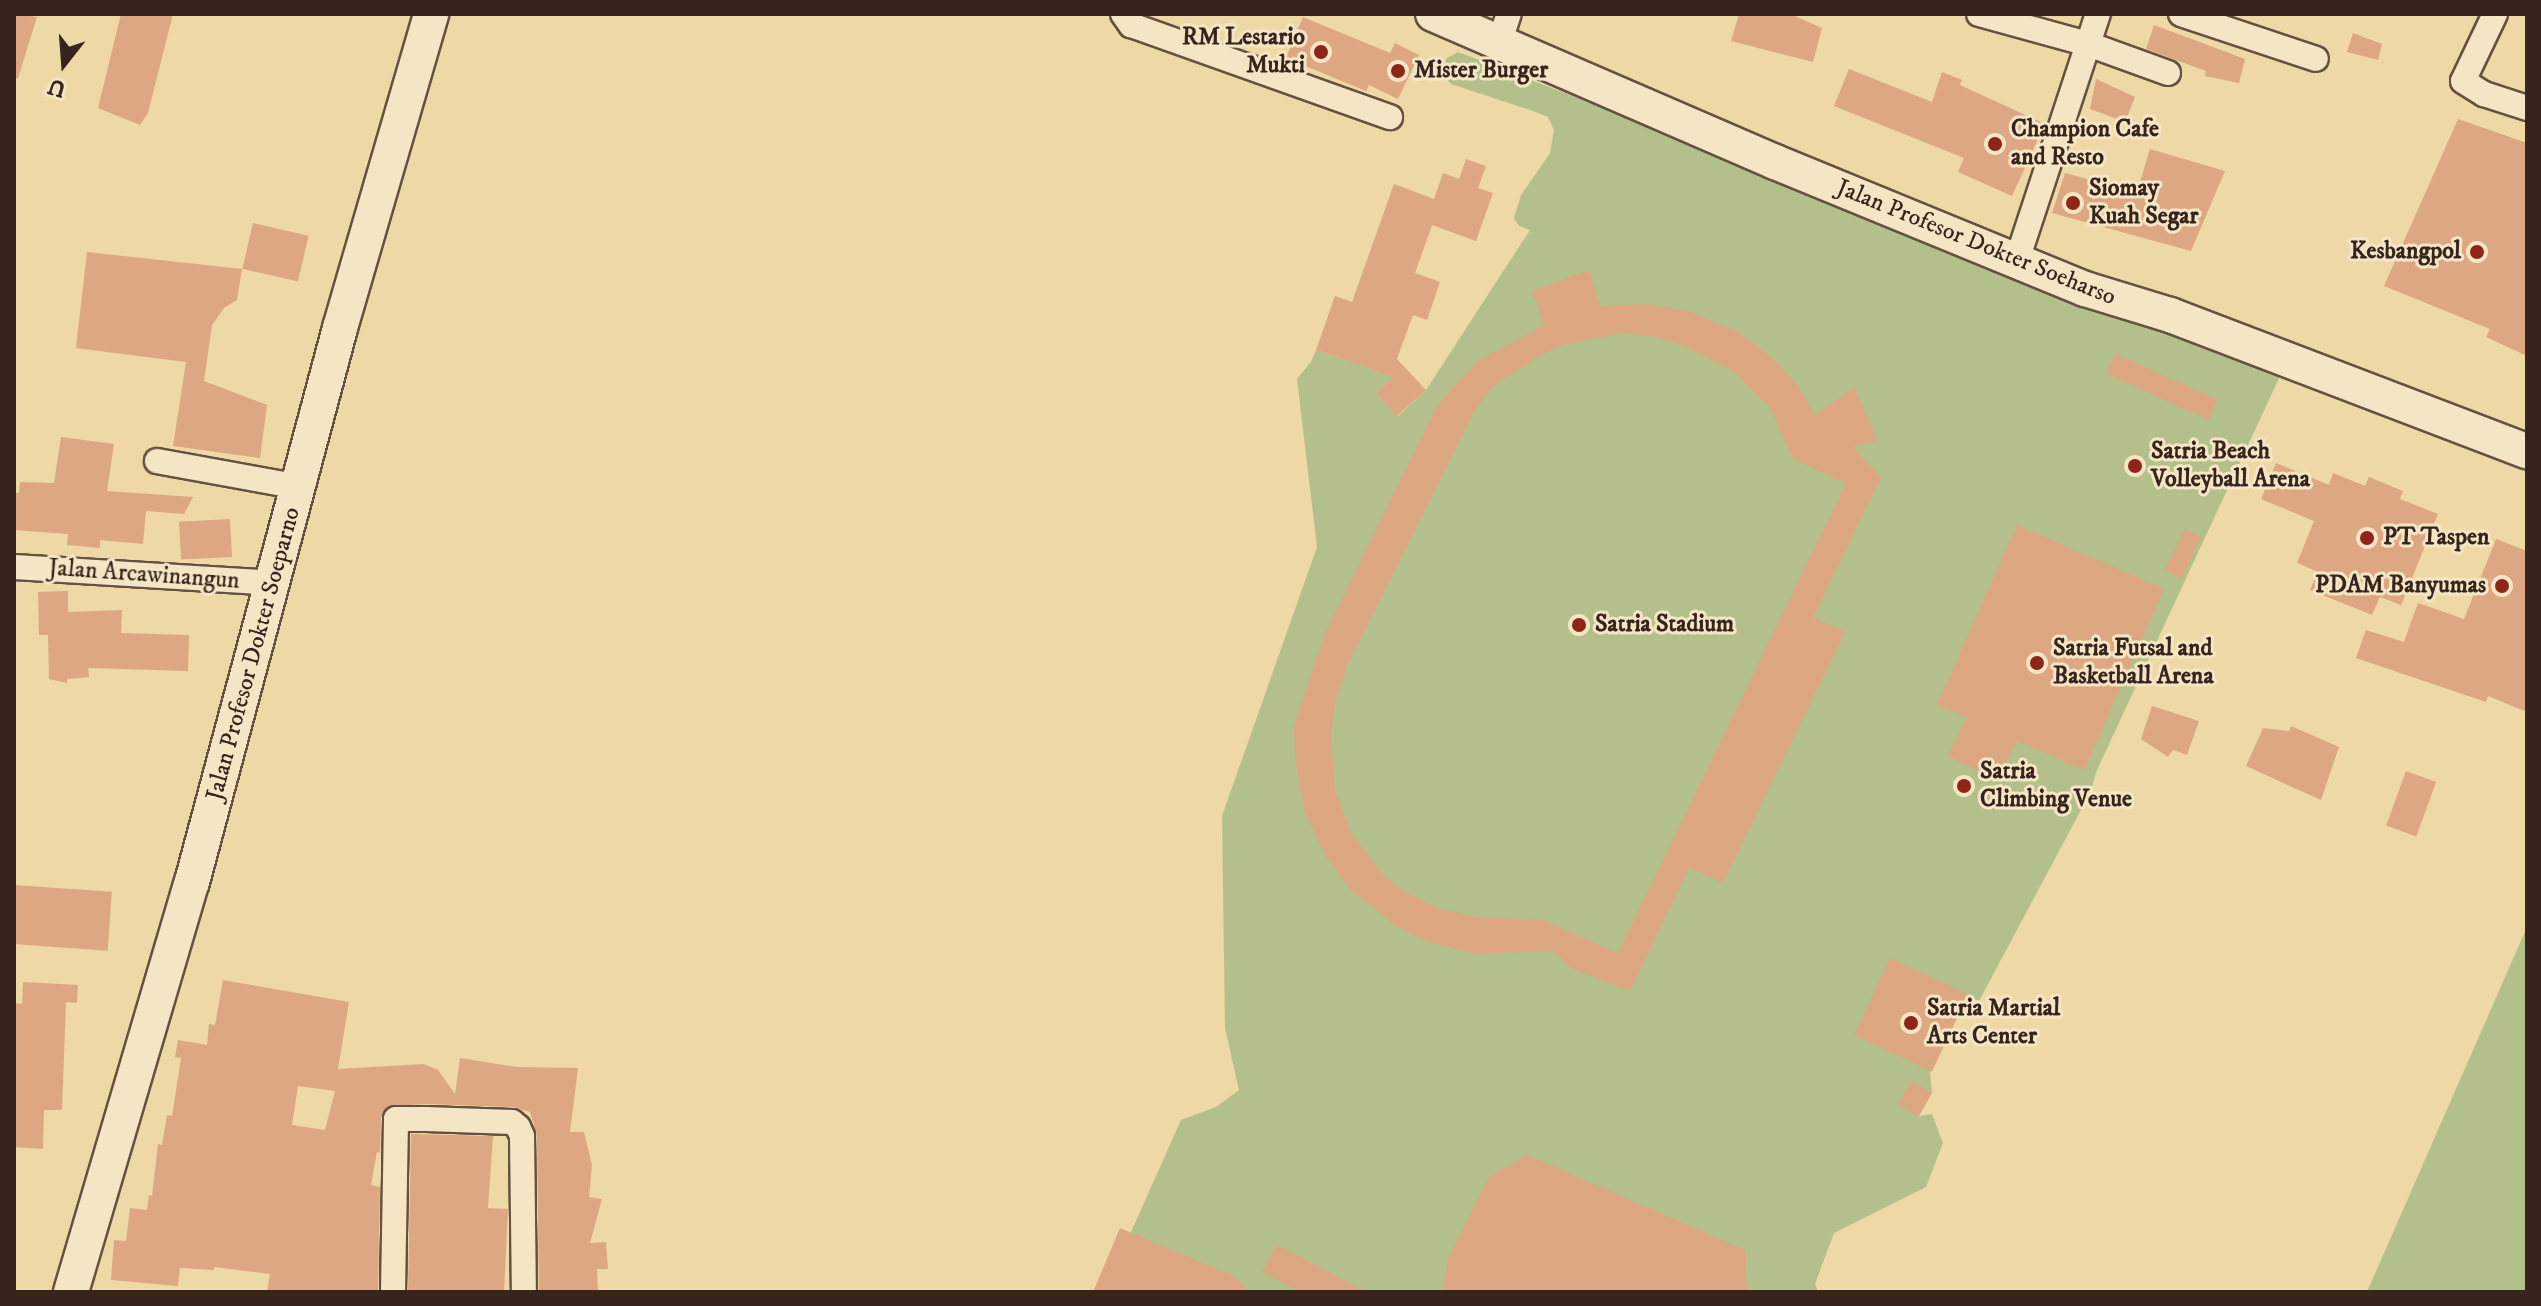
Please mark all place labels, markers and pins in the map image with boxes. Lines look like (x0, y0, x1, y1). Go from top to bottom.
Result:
place label: RM Lestario Mukti (1182, 24, 1305, 80)
marker: RM Lestario Mukti (1312, 43, 1330, 61)
place label: Mister Burger (1414, 57, 1548, 85)
marker: Mister Burger (1389, 62, 1407, 80)
place label: Champion Cafe and Resto (2011, 116, 2159, 172)
marker: Champion Cafe and Resto (1986, 135, 2004, 153)
place label: Siomay Kuah Segar (2089, 175, 2198, 231)
marker: Siomay Kuah Segar (2064, 194, 2082, 212)
place label: Kesbangpol (2350, 238, 2461, 266)
marker: Kesbangpol (2468, 243, 2486, 261)
place label: Satria Beach Volleyball Arena (2151, 438, 2310, 494)
marker: Satria Beach Volleyball Arena (2126, 457, 2144, 475)
place label: PT Taspen (2383, 524, 2489, 552)
marker: PT Taspen (2358, 529, 2376, 547)
place label: PDAM Banyumas (2315, 572, 2486, 600)
marker: PDAM Banyumas (2493, 577, 2511, 595)
place label: Satria Stadium (1595, 611, 1734, 639)
marker: Satria Stadium (1570, 616, 1588, 634)
place label: Satria Futsal and Basketball Arena (2053, 635, 2214, 691)
marker: Satria Futsal and Basketball Arena (2028, 654, 2046, 672)
place label: Satria Climbing Venue (1980, 758, 2132, 814)
marker: Satria Climbing Venue (1955, 777, 1973, 795)
place label: Satria Martial Arts Center (1927, 995, 2060, 1051)
marker: Satria Martial Arts Center (1902, 1014, 1920, 1032)

